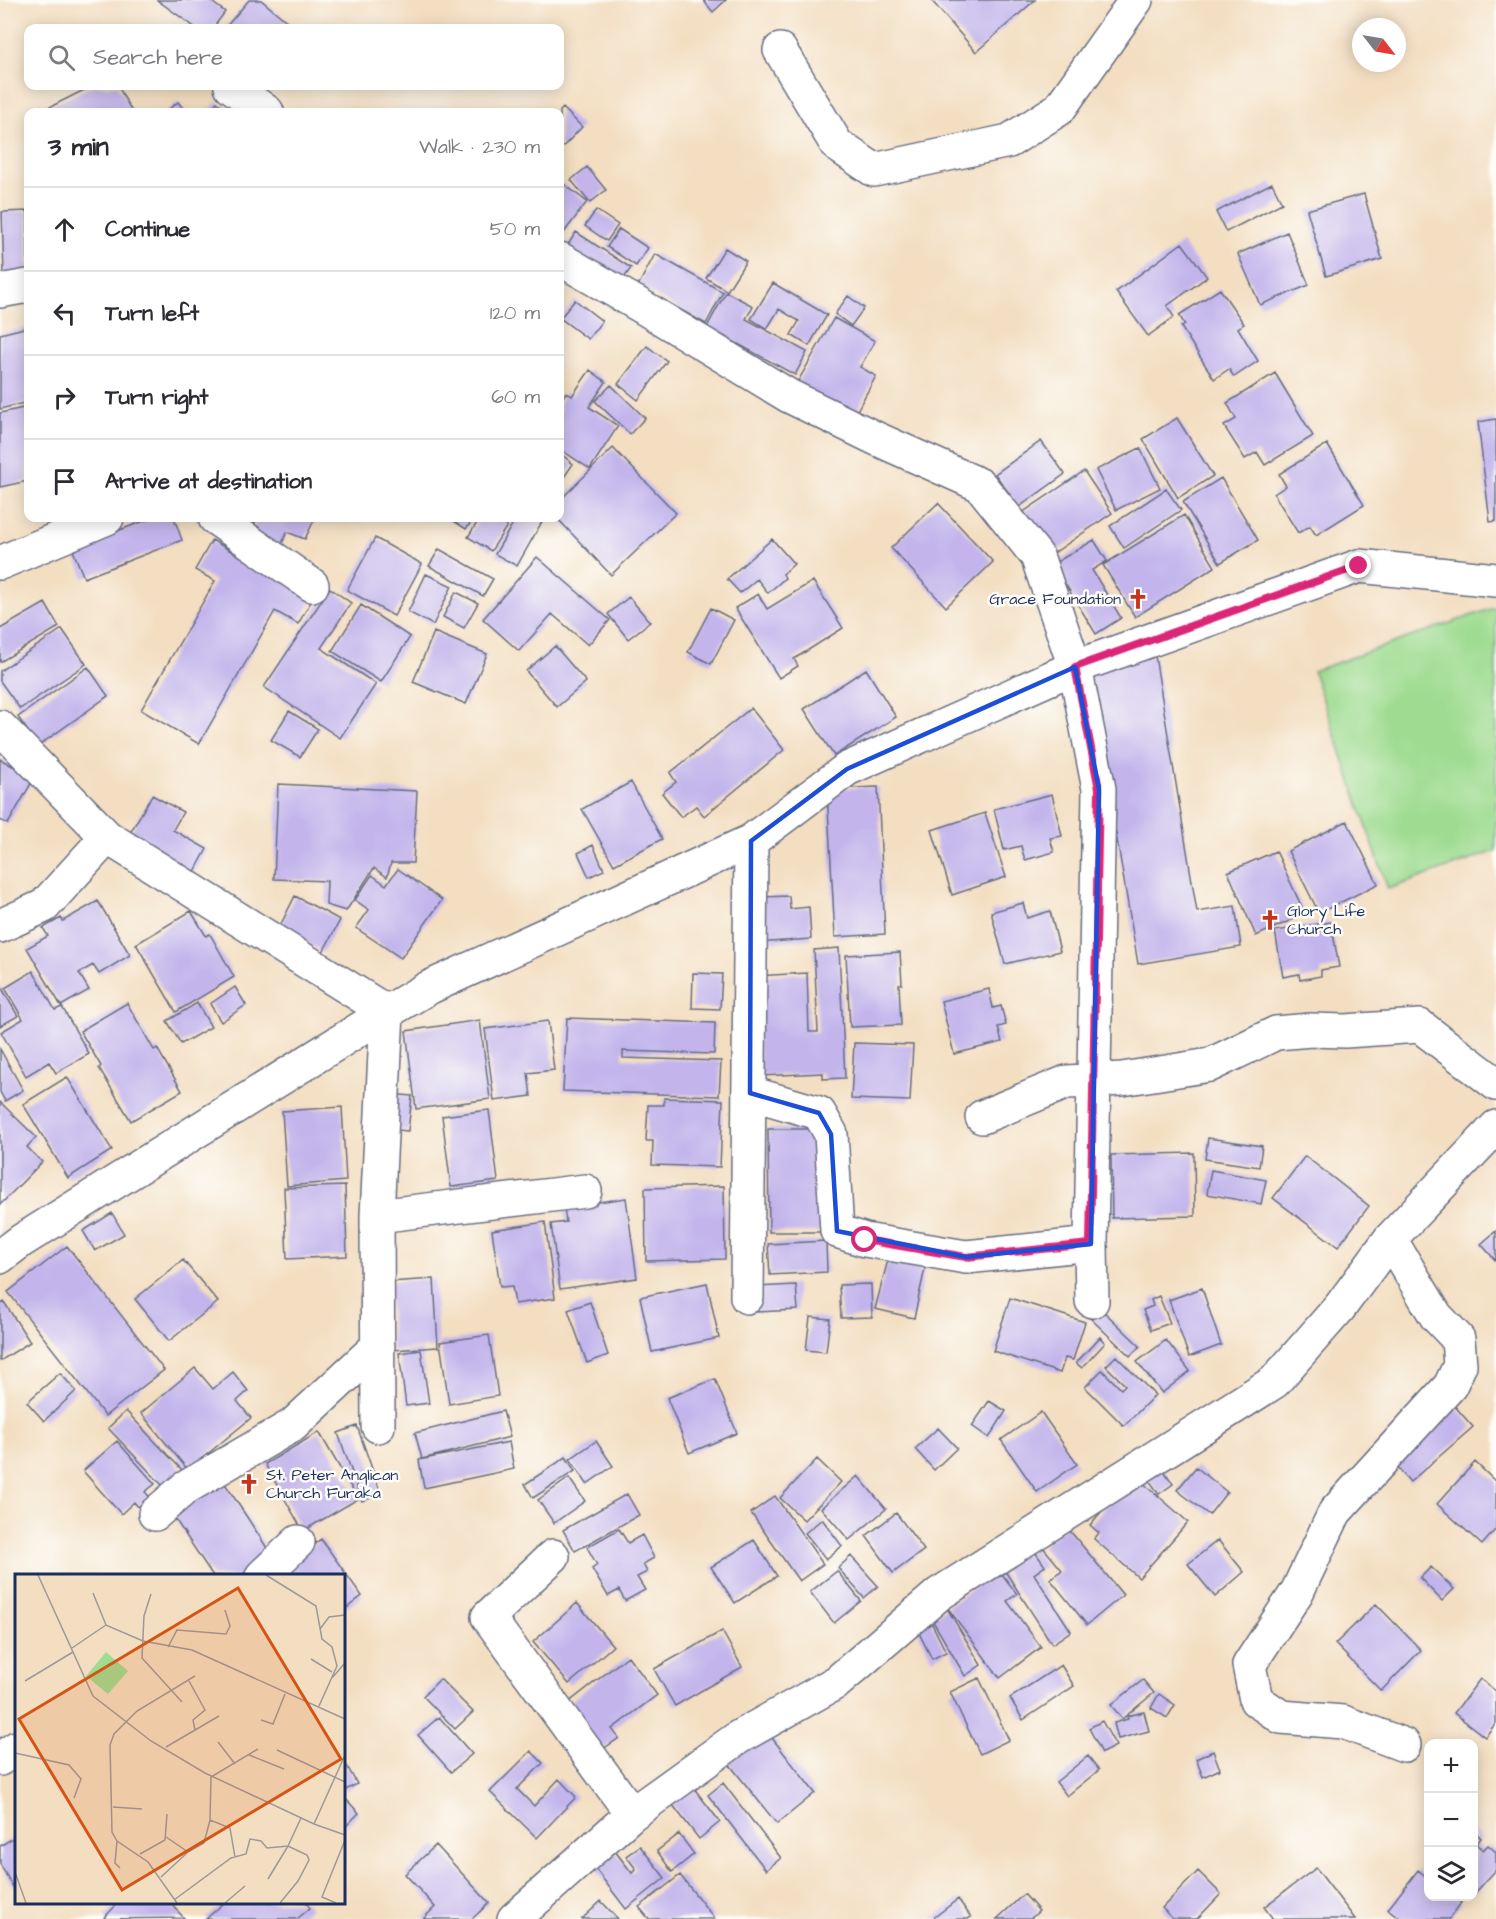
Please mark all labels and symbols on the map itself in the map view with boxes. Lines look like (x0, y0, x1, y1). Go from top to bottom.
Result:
north arrow (1352, 18, 1406, 72)
route end (1345, 552, 1371, 578)
church icon: Grace Foundation (1126, 587, 1150, 611)
place label: Grace Foundation (989, 588, 1121, 610)
place label: Glory Life Church (1287, 900, 1366, 940)
church icon: Glory Life Church (1258, 908, 1282, 932)
route start (851, 1226, 877, 1252)
place label: St. Peter Anglican Church Furaka (266, 1464, 398, 1504)
church icon: St. Peter Anglican Church Furaka (237, 1472, 261, 1496)
inset map (15, 1574, 345, 1904)

